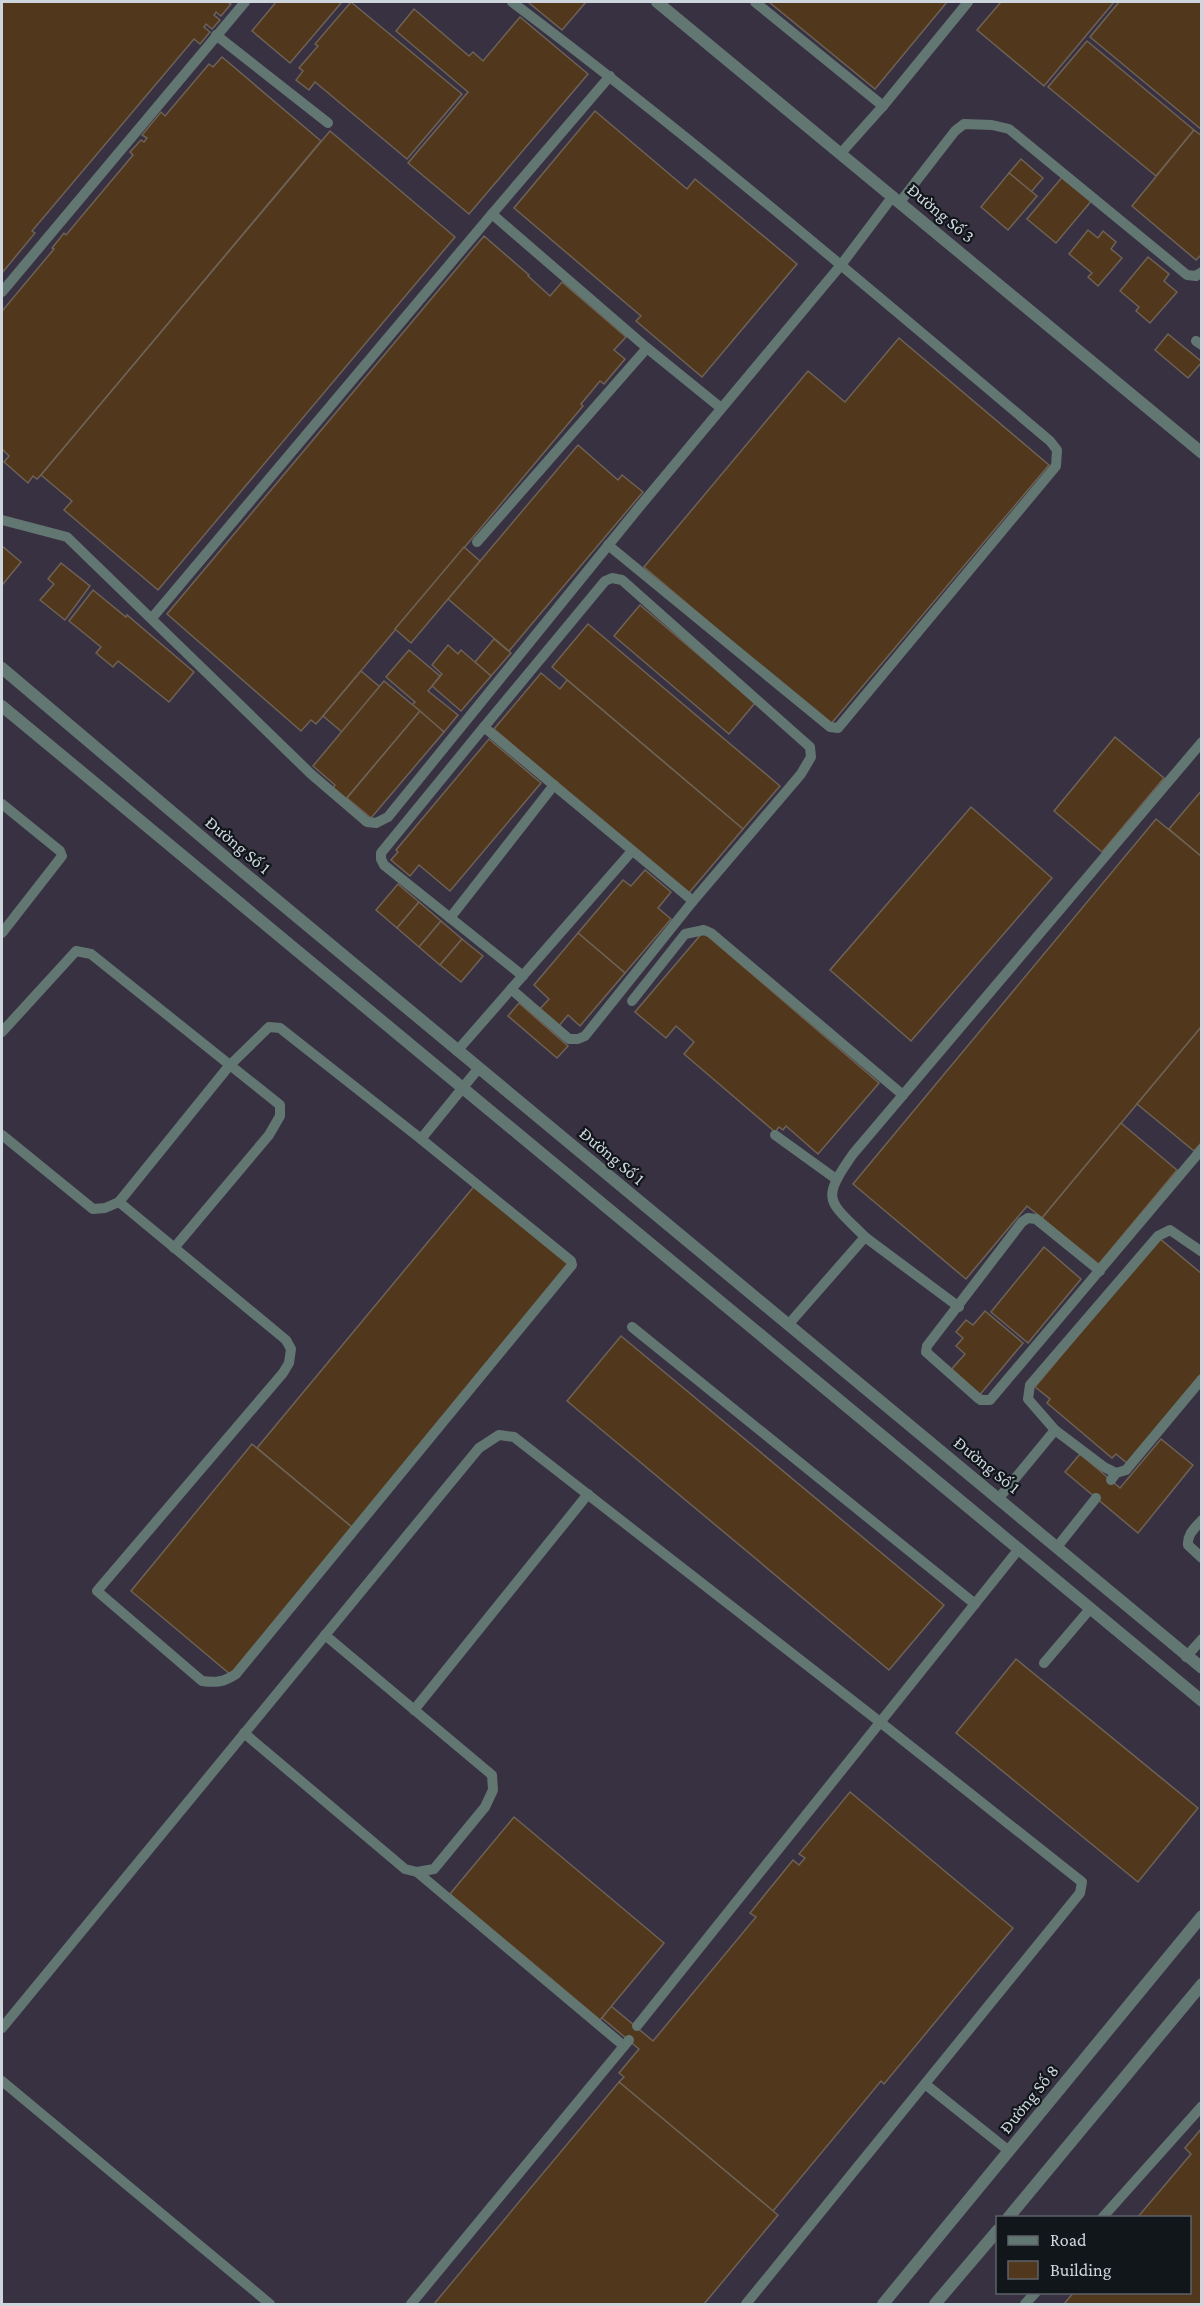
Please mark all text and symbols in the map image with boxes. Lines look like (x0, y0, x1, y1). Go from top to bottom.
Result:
street label: Đường Số 3 (903, 179, 979, 247)
street label: Đường Số 1 (201, 812, 275, 878)
street label: Đường Số 1 (575, 1123, 649, 1189)
street label: Đường Số 1 (950, 1432, 1024, 1498)
street label: Đường Số 8 (995, 2061, 1063, 2137)
legend (996, 2216, 1191, 2294)
text: Road (1050, 2230, 1087, 2250)
text: Building (1050, 2260, 1112, 2280)

